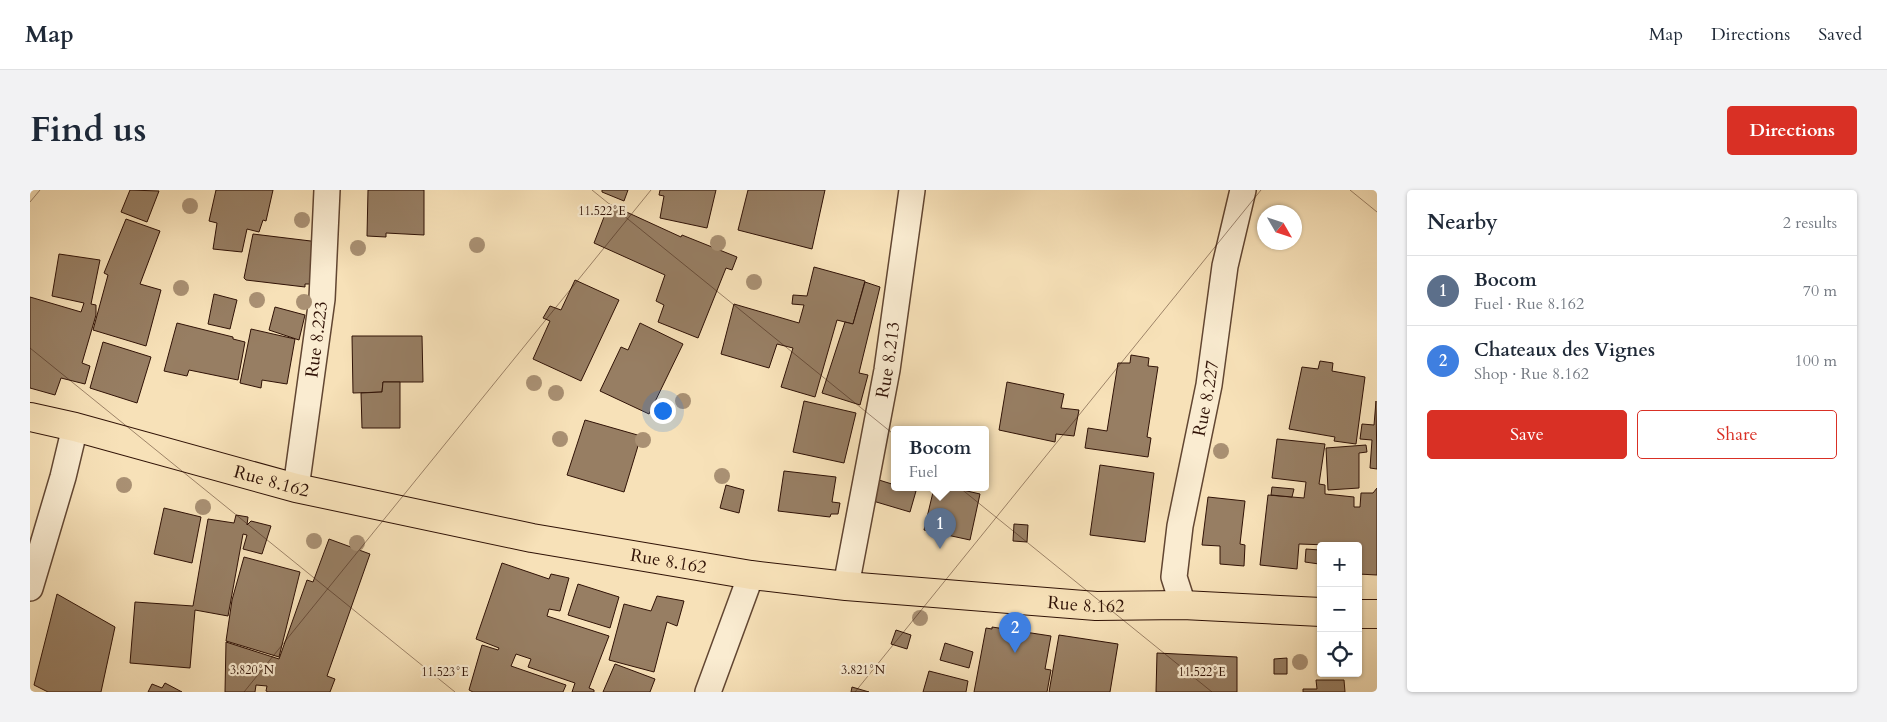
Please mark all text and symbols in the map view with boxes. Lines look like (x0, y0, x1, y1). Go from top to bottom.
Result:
text: Map (25, 18, 74, 51)
text: Map (1649, 22, 1683, 47)
text: Directions (1711, 22, 1790, 47)
text: Saved (1818, 22, 1862, 47)
text: Find us (30, 106, 146, 154)
button: Directions (1727, 106, 1857, 155)
text: 11.522°E (578, 203, 626, 219)
north arrow (1257, 205, 1302, 250)
text: Nearby (1427, 208, 1498, 237)
text: 2 results (1783, 212, 1837, 234)
text: Bocom (1474, 267, 1537, 293)
text: 1 (1439, 280, 1447, 302)
text: 70 m (1803, 280, 1837, 302)
text: Fuel · Rue 8.162 (1474, 293, 1584, 315)
street label: Rue 8.223 (299, 300, 335, 379)
street label: Rue 8.213 (870, 320, 907, 400)
text: Chateaux des Vignes (1474, 337, 1655, 363)
text: 2 (1439, 350, 1447, 372)
text: 100 m (1795, 350, 1837, 372)
street label: Rue 8.227 (1187, 359, 1225, 439)
text: Shop · Rue 8.162 (1474, 363, 1589, 385)
your location (650, 398, 676, 424)
button: Save (1427, 410, 1627, 459)
button: Share (1637, 410, 1837, 459)
popup (891, 426, 989, 491)
text: Bocom (909, 435, 971, 461)
street label: Rue 8.162 (231, 459, 311, 503)
text: Fuel (909, 461, 938, 483)
pin: 1 (924, 508, 956, 549)
map controls (1317, 542, 1362, 677)
button: + (1317, 542, 1362, 587)
street label: Rue 8.162 (628, 543, 708, 580)
button: − (1317, 587, 1362, 632)
street label: Rue 8.162 (1047, 590, 1124, 619)
pin: 2 (999, 612, 1031, 653)
button: locate (1317, 632, 1362, 677)
text: 3.820°N (230, 662, 275, 678)
text: 3.821°N (841, 662, 886, 678)
text: 11.523°E (421, 664, 469, 680)
text: 11.522°E (1178, 664, 1226, 680)

